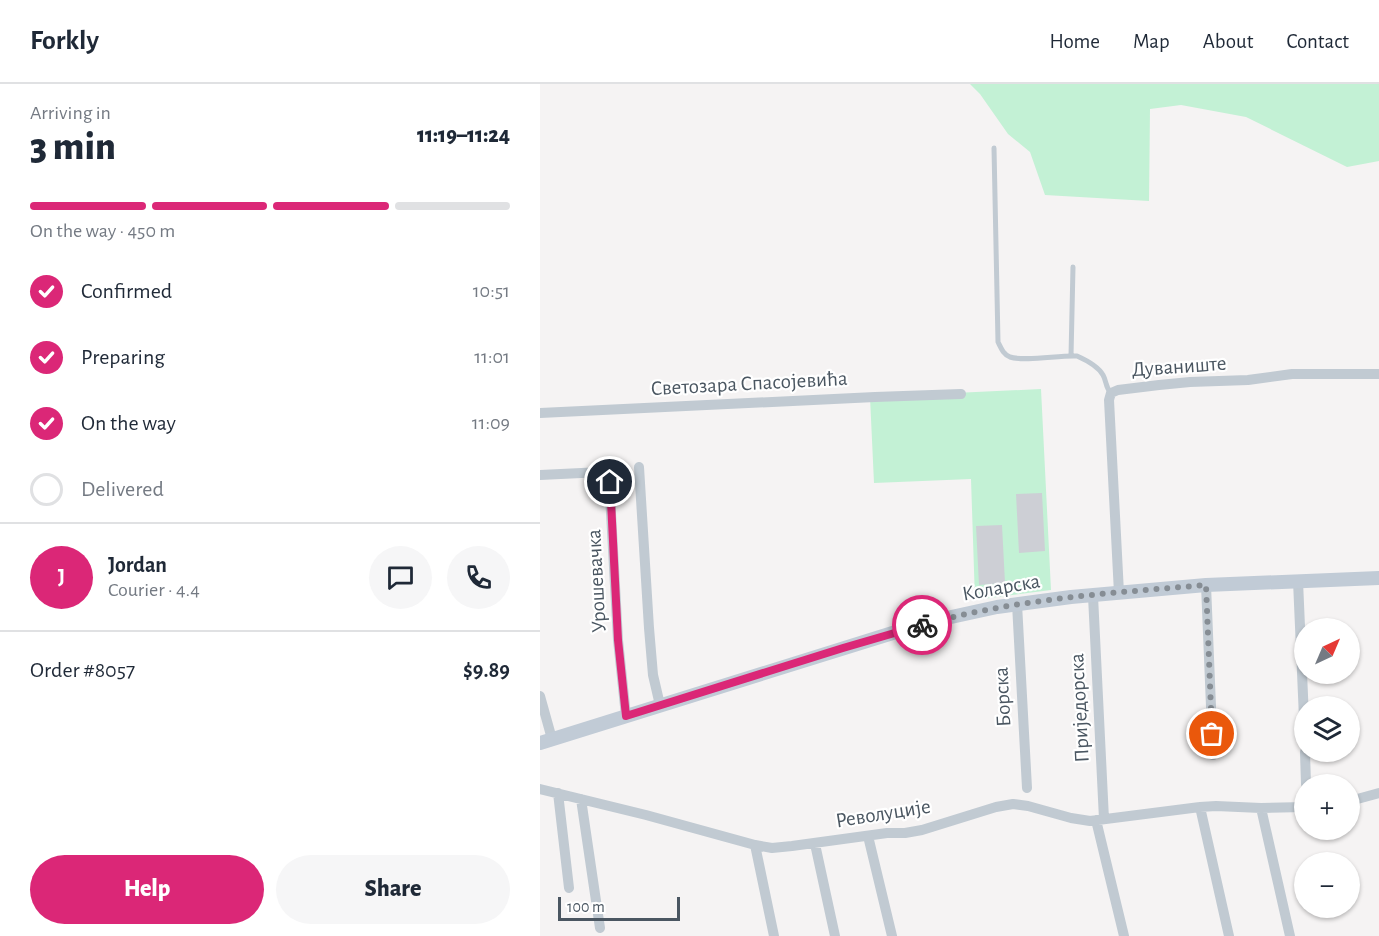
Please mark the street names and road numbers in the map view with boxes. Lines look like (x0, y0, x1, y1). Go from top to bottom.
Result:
street label: Дуваниште (1131, 353, 1227, 380)
street label: Светозара Спасојевића (650, 368, 848, 399)
street label: Урошевачка (583, 528, 610, 633)
street label: Коларска (960, 570, 1042, 605)
street label: Приједорска (1066, 652, 1093, 763)
street label: Борска (990, 666, 1015, 727)
street label: Револуције (834, 796, 932, 831)

